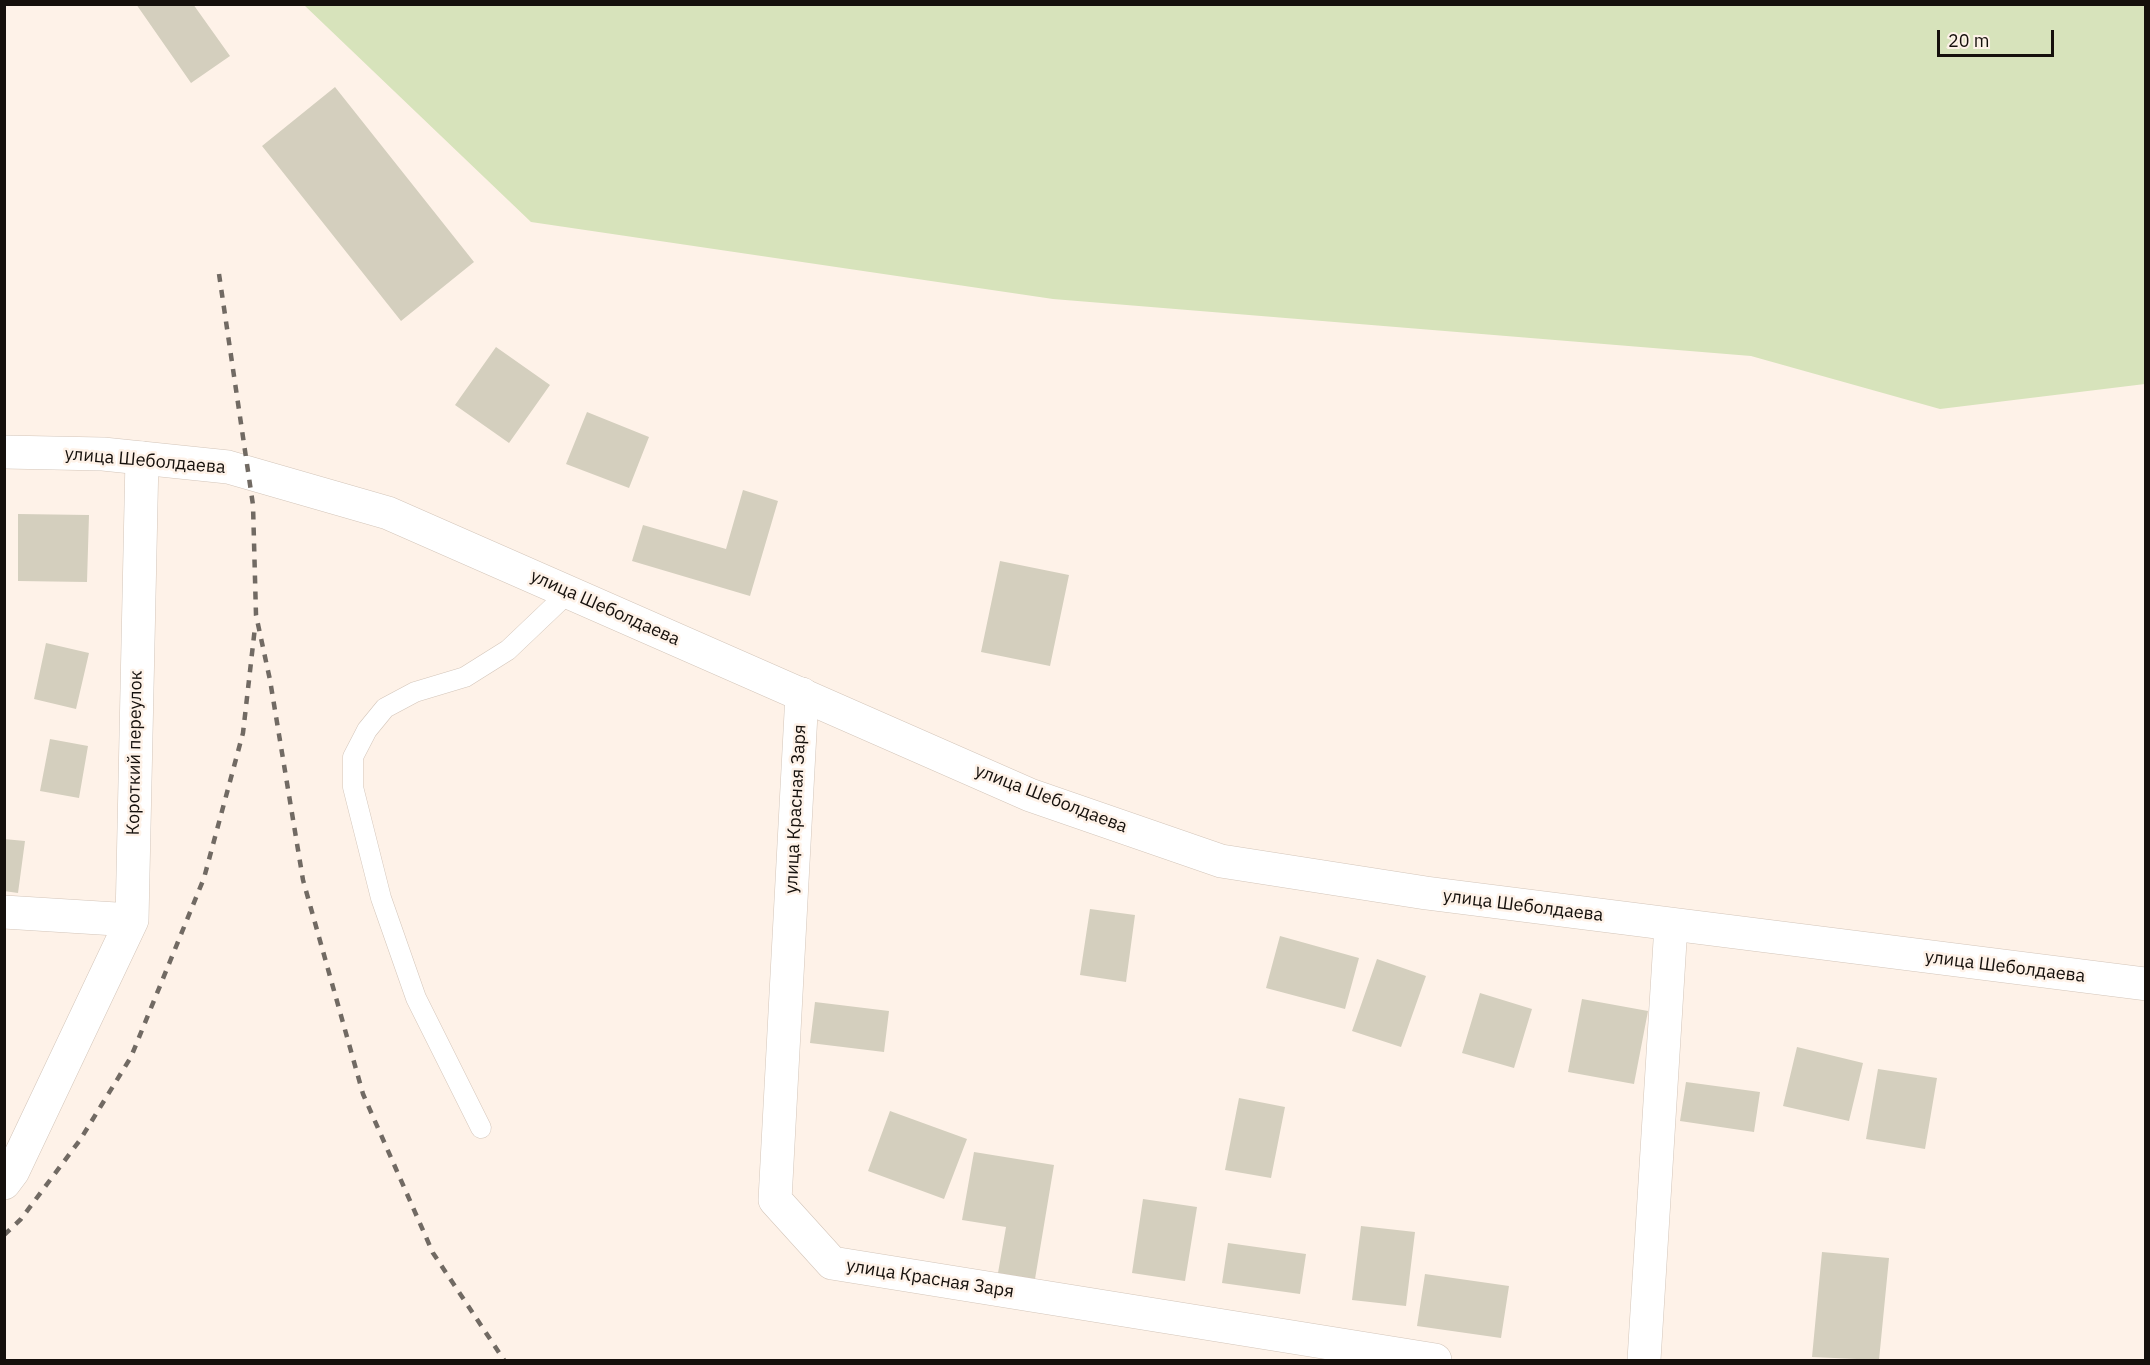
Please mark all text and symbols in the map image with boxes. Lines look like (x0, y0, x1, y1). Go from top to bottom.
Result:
scale bar (1940, 18, 2057, 56)
text: 20 m (1948, 29, 1990, 52)
street label: улица Шеболдаева (64, 443, 226, 479)
street label: улица Шеболдаева (527, 565, 683, 651)
street label: Короткий переулок (123, 670, 147, 836)
street label: улица Красная Заря (781, 724, 811, 894)
street label: улица Шеболдаева (972, 760, 1130, 838)
street label: улица Шеболдаева (1442, 885, 1604, 927)
street label: улица Шеболдаева (1924, 946, 2086, 988)
street label: улица Красная Заря (845, 1255, 1015, 1303)

